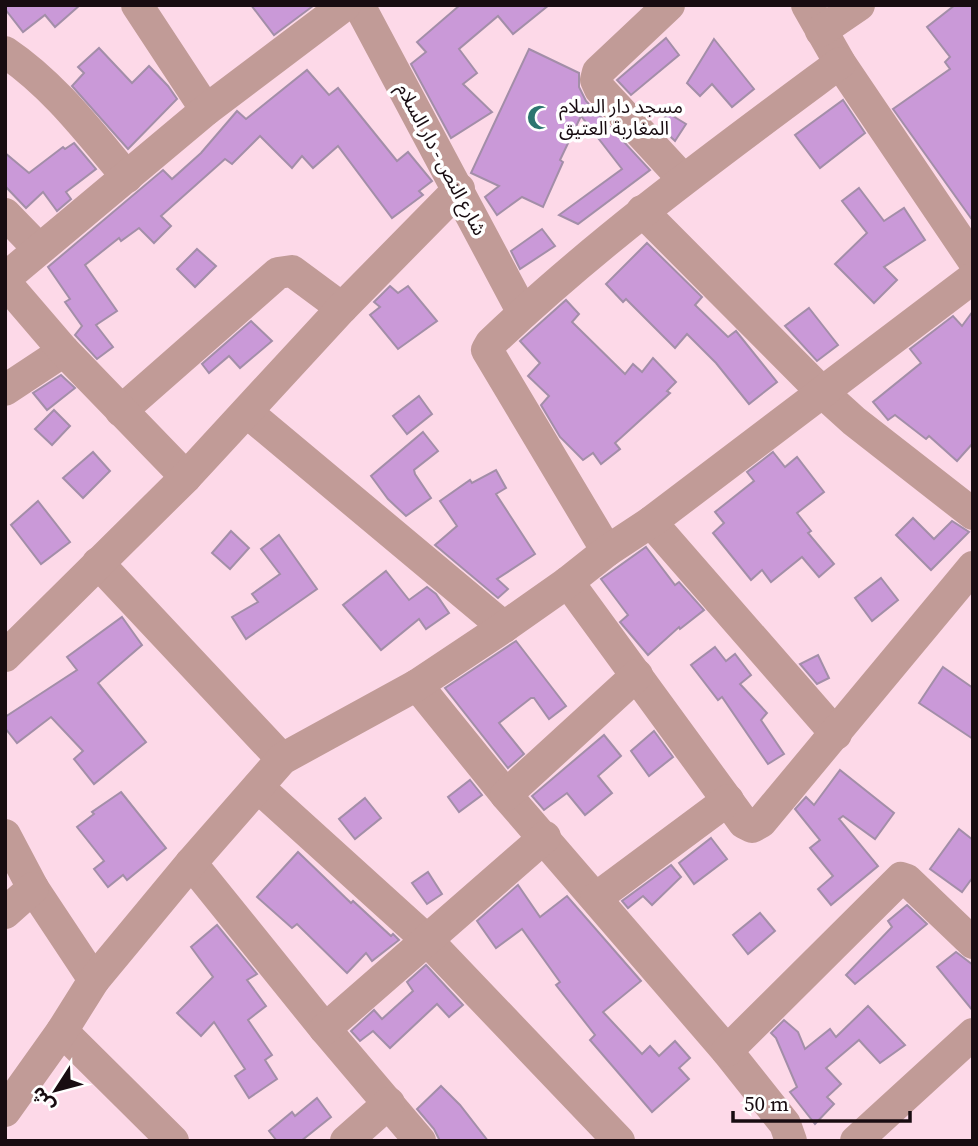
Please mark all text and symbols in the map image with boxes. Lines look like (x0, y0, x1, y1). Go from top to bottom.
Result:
street label: شارع النص - دار السلام (389, 78, 493, 241)
place label: مسجد دار السلام المغاربة العتيق (559, 93, 683, 141)
mosque icon: مسجد دار السلام المغاربة العتيق (525, 103, 553, 131)
north arrow (21, 1055, 91, 1125)
scale bar (733, 1080, 910, 1124)
text: ش (24, 1082, 60, 1118)
text: 50 m (744, 1089, 789, 1118)

